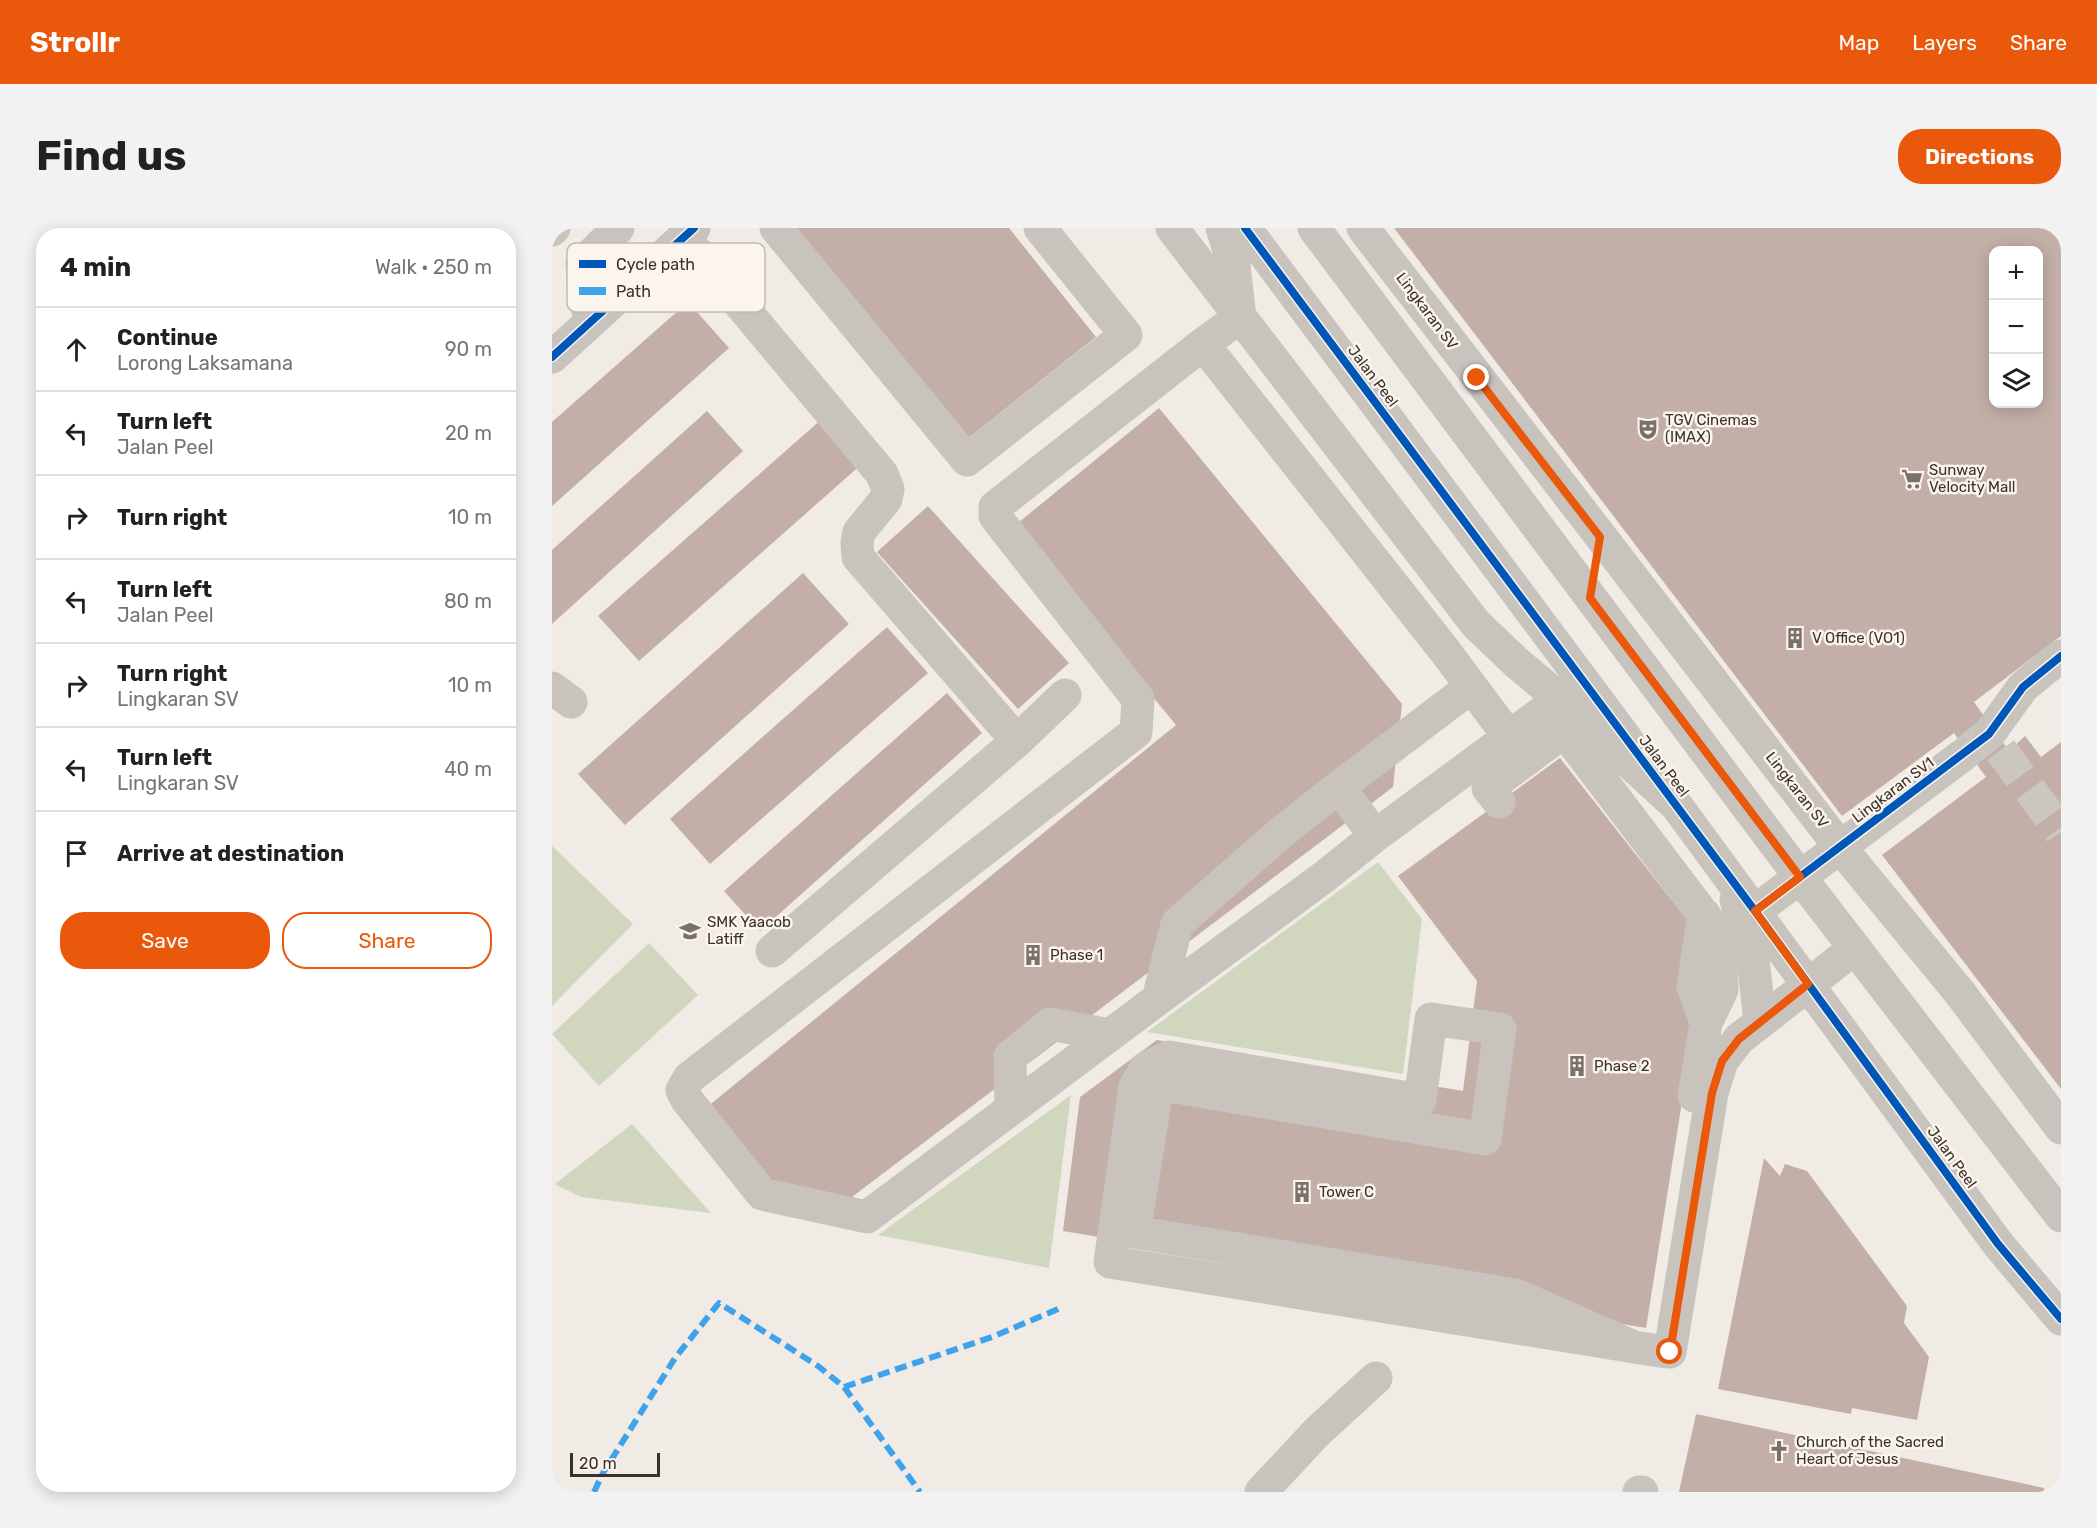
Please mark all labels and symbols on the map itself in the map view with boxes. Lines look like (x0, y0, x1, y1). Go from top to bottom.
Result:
legend (567, 243, 765, 312)
text: Cycle path (616, 255, 695, 274)
street label: Lingkaran SV (1392, 269, 1462, 353)
text: Path (616, 282, 651, 301)
street label: Jalan Peel (1344, 342, 1402, 410)
route end (1463, 364, 1489, 390)
place label: TGV Cinemas (IMAX) (1665, 411, 1757, 446)
theatre icon: TGV Cinemas (IMAX) (1636, 417, 1660, 441)
place label: Sunway Velocity Mall (1929, 461, 2016, 496)
supermarket icon: Sunway Velocity Mall (1900, 467, 1924, 491)
building icon: V Office (VO1) (1783, 626, 1807, 650)
place label: V Office (VO1) (1812, 629, 1905, 647)
street label: Jalan Peel (1635, 732, 1693, 800)
street label: Lingkaran SV (1762, 748, 1832, 832)
street label: Lingkaran SV1 (1849, 753, 1937, 827)
place label: SMK Yaacob Latiff (707, 913, 791, 948)
school or university icon: SMK Yaacob Latiff (678, 919, 702, 943)
building icon: Phase 1 (1021, 943, 1045, 967)
place label: Phase 1 (1050, 946, 1103, 964)
building icon: Phase 2 (1565, 1054, 1589, 1078)
place label: Phase 2 (1594, 1057, 1650, 1075)
street label: Jalan Peel (1923, 1122, 1981, 1192)
building icon: Tower C (1290, 1180, 1314, 1204)
place label: Tower C (1319, 1183, 1374, 1201)
route start (1656, 1338, 1682, 1364)
place label: Church of the Sacred Heart of Jesus (1796, 1433, 1944, 1468)
church icon: Church of the Sacred Heart of Jesus (1767, 1439, 1791, 1463)
scale bar (570, 1450, 660, 1478)

